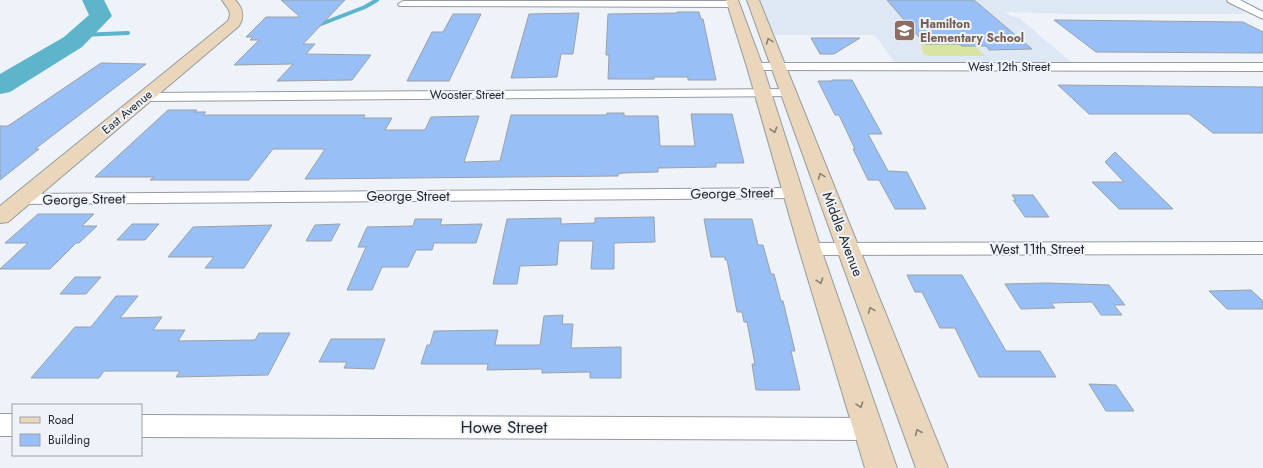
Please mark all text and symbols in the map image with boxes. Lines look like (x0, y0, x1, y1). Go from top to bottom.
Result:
place label: Hamilton Elementary School (920, 15, 1024, 47)
school or university icon: Hamilton Elementary School (891, 18, 917, 44)
one-way arrow (765, 38, 773, 45)
street label: West 12th Street (968, 58, 1050, 76)
street label: East Avenue (98, 85, 156, 139)
street label: Wooster Street (430, 86, 504, 104)
one-way arrow (769, 127, 777, 134)
one-way arrow (817, 172, 825, 179)
street label: George Street (690, 182, 774, 204)
street label: George Street (366, 186, 450, 206)
street label: George Street (42, 188, 126, 210)
street label: Middle Avenue (818, 189, 868, 279)
street label: West 11th Street (990, 239, 1085, 259)
one-way arrow (816, 277, 824, 284)
one-way arrow (868, 307, 876, 314)
one-way arrow (855, 401, 864, 408)
legend (12, 404, 142, 456)
text: Road (48, 411, 74, 429)
street label: Howe Street (461, 415, 547, 439)
one-way arrow (914, 428, 922, 435)
text: Building (48, 431, 90, 449)

